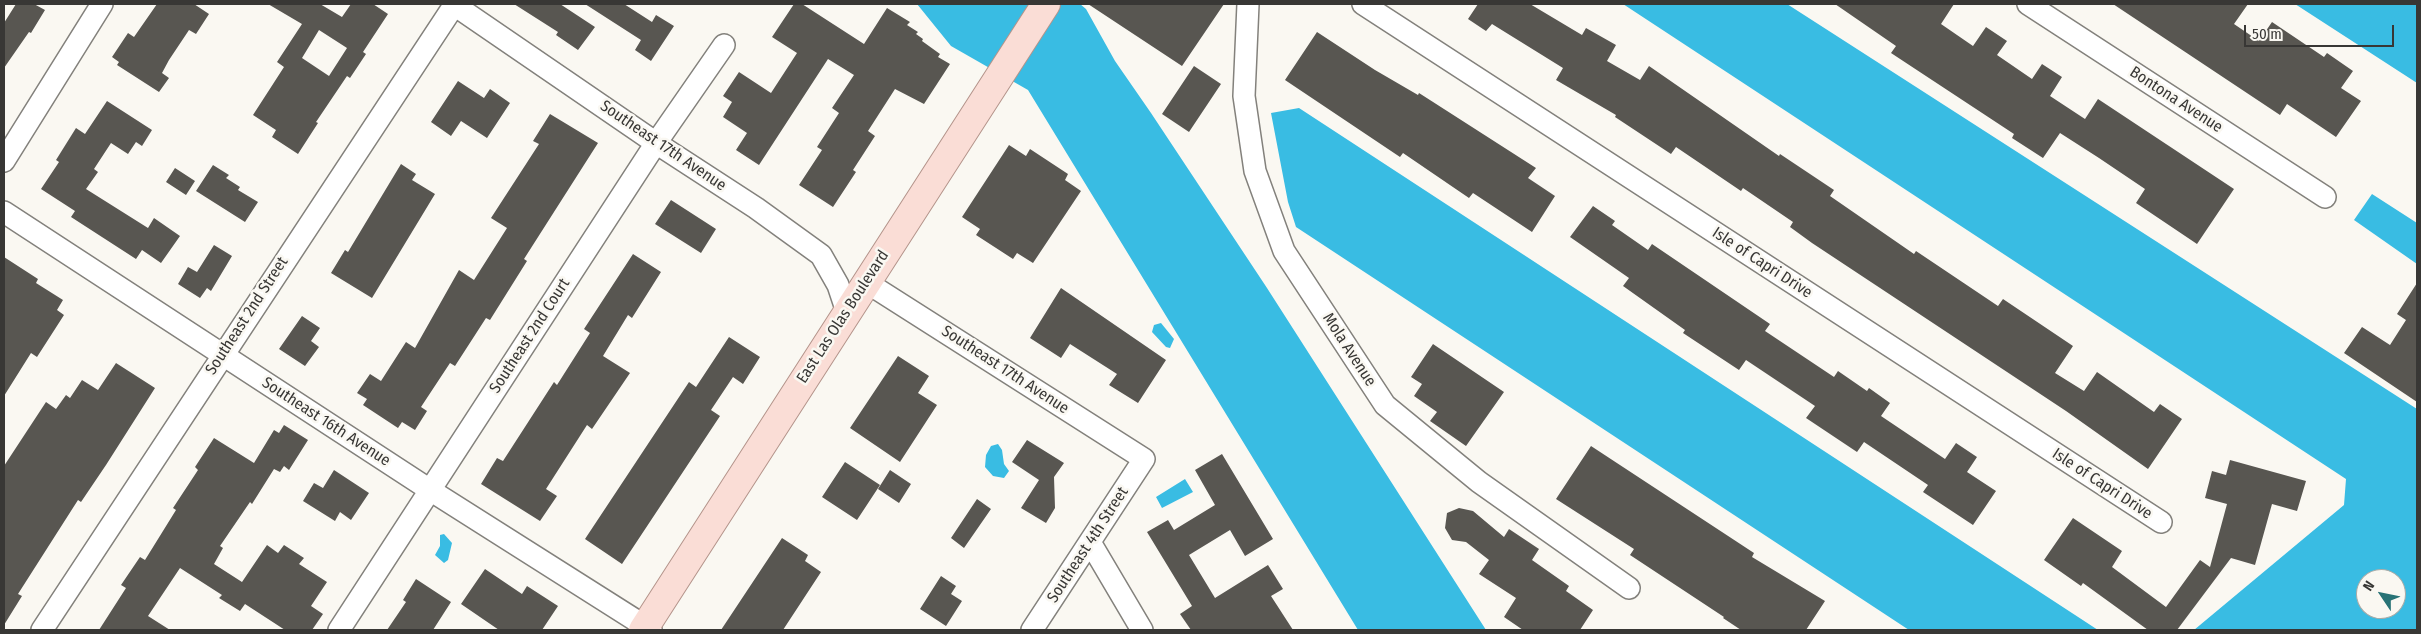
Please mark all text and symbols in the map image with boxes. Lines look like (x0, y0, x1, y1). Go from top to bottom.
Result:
scale bar (2246, 15, 2396, 47)
text: 50 m (2252, 25, 2282, 43)
street label: Bontona Avenue (2126, 63, 2226, 137)
street label: Southeast 17th Avenue (596, 97, 730, 195)
street label: Isle of Capri Drive (1708, 224, 1816, 302)
street label: East Las Olas Boulevard (793, 247, 893, 387)
street label: Southeast 2nd Street (202, 253, 292, 379)
street label: Southeast 2nd Court (486, 275, 574, 397)
street label: Mola Avenue (1318, 310, 1380, 390)
street label: Southeast 17th Avenue (938, 322, 1072, 418)
street label: Southeast 16th Avenue (258, 373, 394, 471)
street label: Isle of Capri Drive (2048, 445, 2156, 523)
street label: Southeast 4th Street (1043, 483, 1133, 607)
north arrow (2356, 569, 2406, 619)
text: N (2360, 578, 2378, 594)

